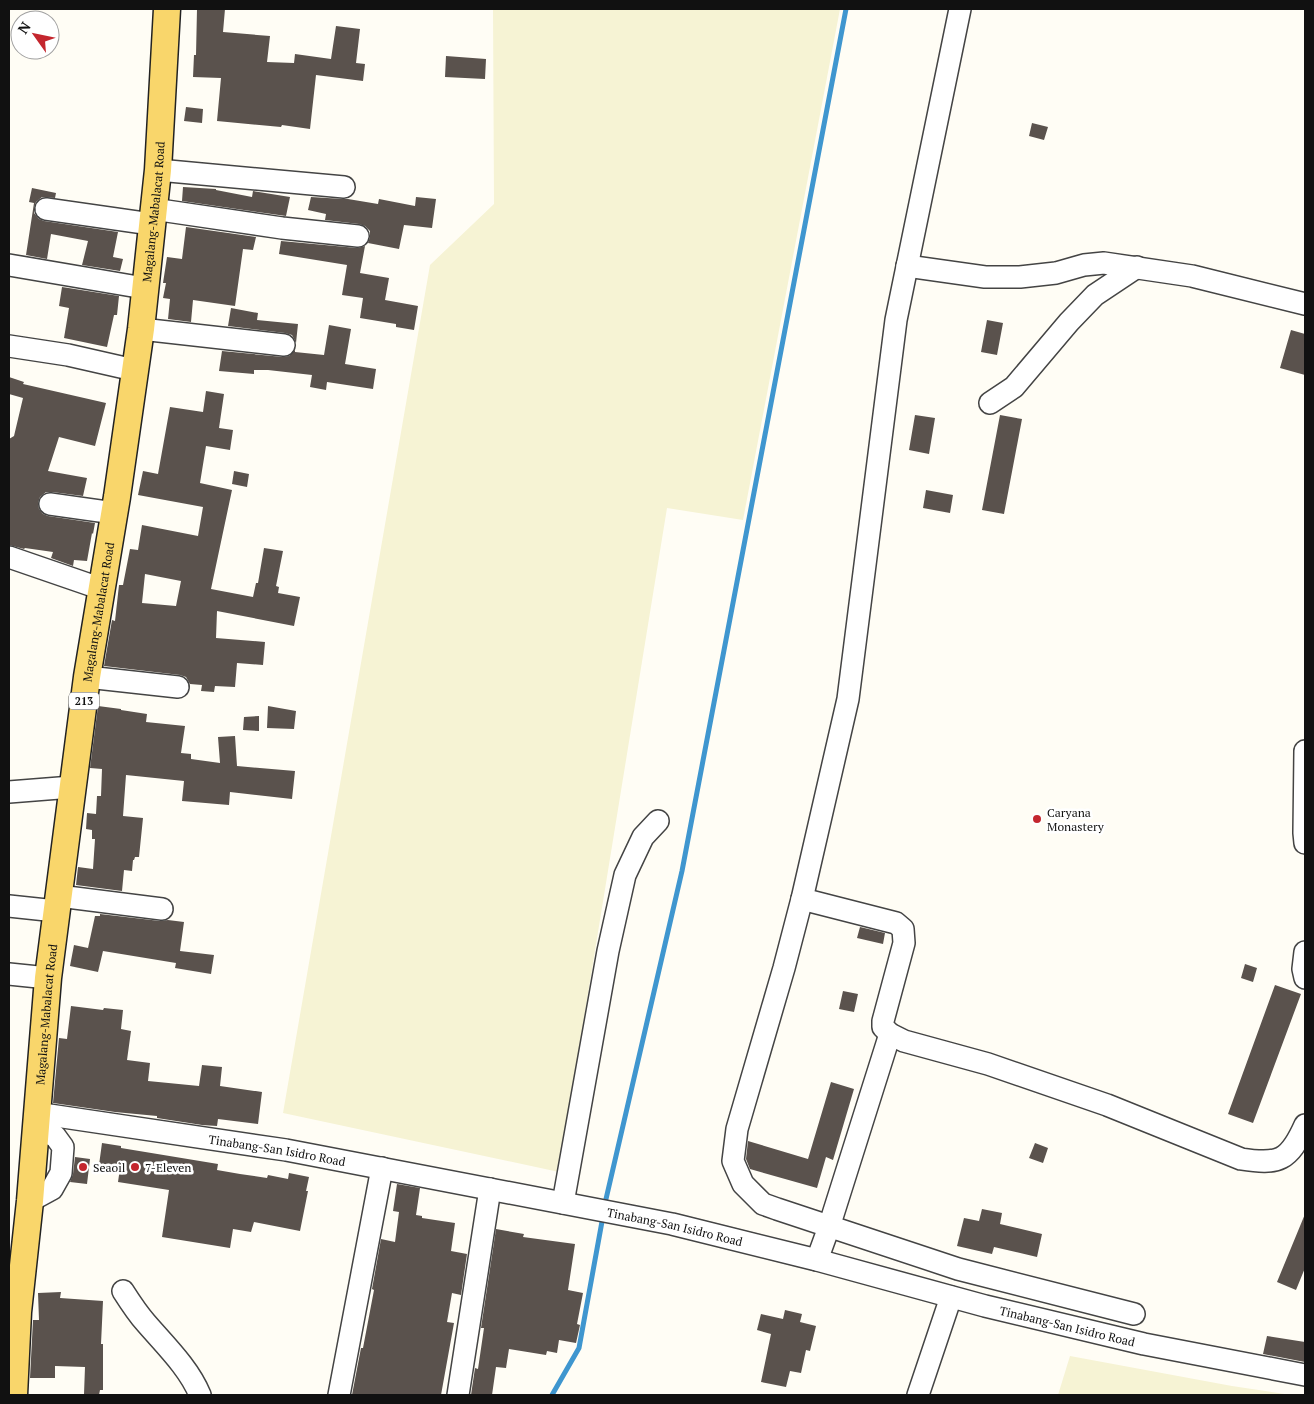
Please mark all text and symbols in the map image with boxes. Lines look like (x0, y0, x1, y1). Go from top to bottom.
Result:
north arrow (10, 10, 60, 60)
text: N (13, 18, 35, 37)
street label: Magalang-Mabalacat Road (139, 141, 167, 283)
street label: Magalang-Mabalacat Road (79, 540, 117, 683)
road number: 213 (69, 692, 99, 709)
place label: Caryana Monastery (1047, 805, 1105, 834)
marker: Caryana Monastery (1031, 813, 1043, 825)
street label: Magalang-Mabalacat Road (32, 943, 60, 1086)
street label: Tinabang-San Isidro Road (208, 1131, 347, 1169)
place label: Seaoil (93, 1160, 126, 1175)
place label: 7-Eleven (145, 1160, 191, 1175)
marker: Seaoil (77, 1161, 89, 1173)
marker: 7-Eleven (129, 1161, 141, 1173)
street label: Tinabang-San Isidro Road (606, 1204, 745, 1249)
street label: Tinabang-San Isidro Road (998, 1302, 1137, 1349)

